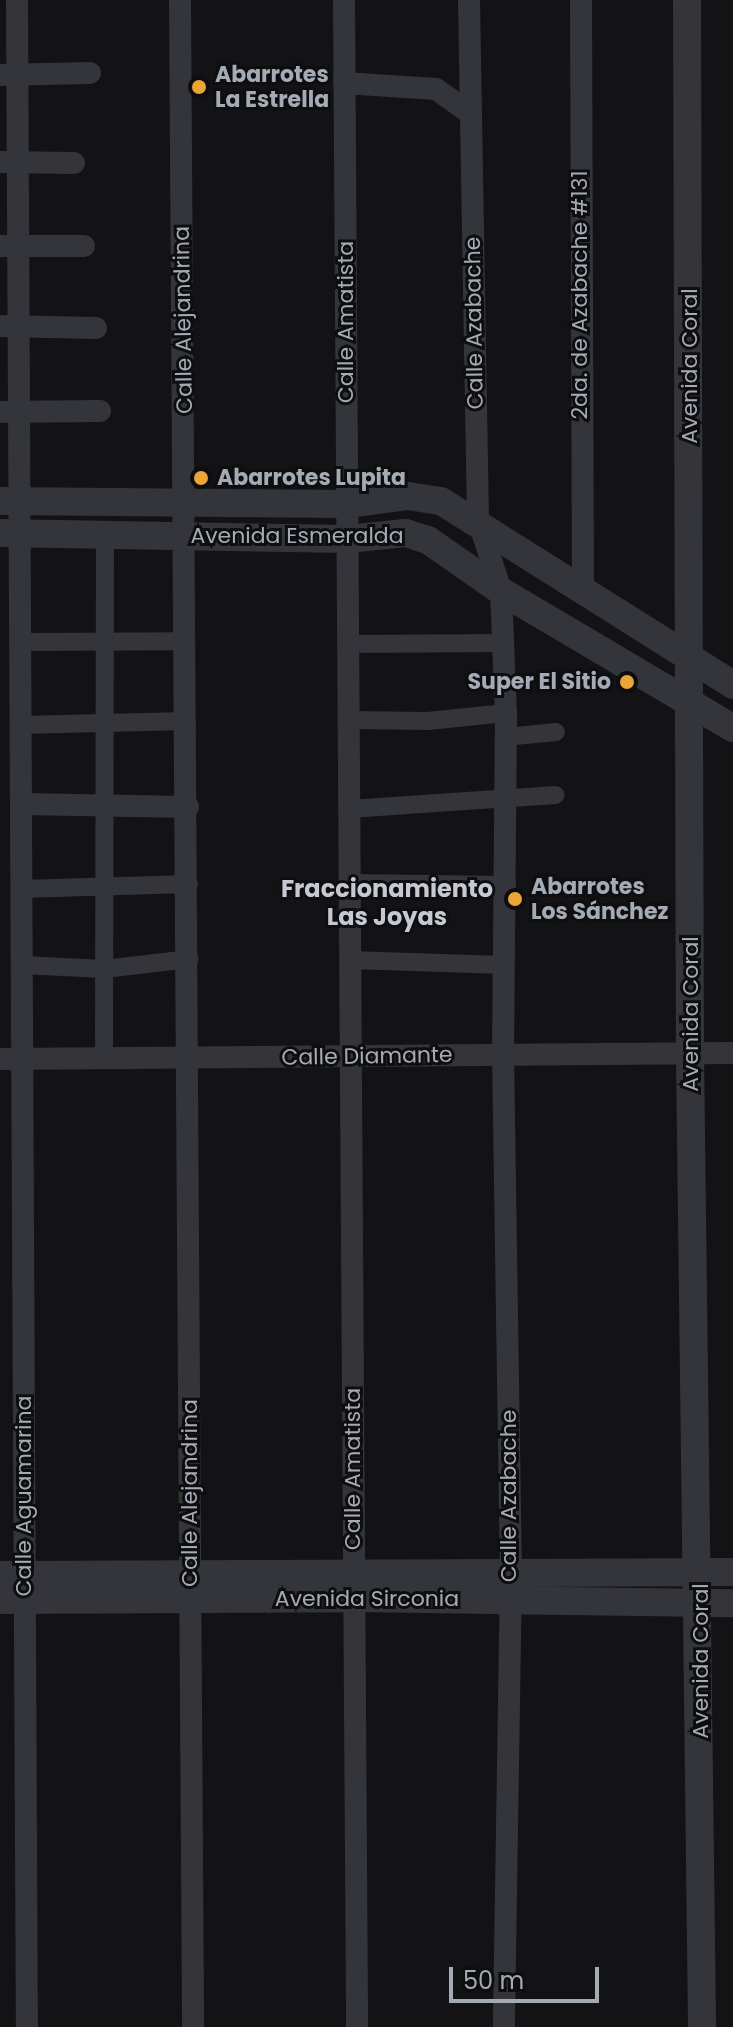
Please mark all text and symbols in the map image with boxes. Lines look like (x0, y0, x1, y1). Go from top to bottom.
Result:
place label: Abarrotes La Estrella (215, 61, 329, 112)
marker: Abarrotes La Estrella (190, 78, 208, 96)
street label: 2da. de Azabache #131 (567, 170, 593, 420)
street label: Calle Alejandrina (168, 226, 198, 414)
street label: Calle Azabache (459, 236, 489, 410)
street label: Calle Amatista (333, 241, 359, 403)
street label: Avenida Coral (677, 288, 703, 444)
place label: Abarrotes Lupita (217, 465, 406, 491)
marker: Abarrotes Lupita (192, 469, 210, 487)
street label: Avenida Esmeralda (190, 523, 404, 549)
place label: Super El Sitio (468, 669, 611, 695)
marker: Super El Sitio (618, 673, 636, 691)
place label: Abarrotes Los Sánchez (531, 873, 668, 924)
district label: Fraccionamiento Las Joyas (281, 875, 493, 931)
marker: Abarrotes Los Sánchez (506, 890, 524, 908)
street label: Avenida Coral (678, 936, 704, 1092)
street label: Calle Diamante (281, 1041, 453, 1071)
street label: Calle Amatista (340, 1388, 366, 1550)
street label: Calle Aguamarina (11, 1396, 37, 1596)
street label: Calle Alejandrina (177, 1399, 203, 1587)
street label: Calle Azabache (496, 1410, 522, 1582)
street label: Avenida Coral (688, 1583, 714, 1739)
street label: Avenida Sirconia (275, 1586, 459, 1612)
scale bar (453, 1951, 603, 2001)
text: 50 m (463, 1964, 524, 1997)

